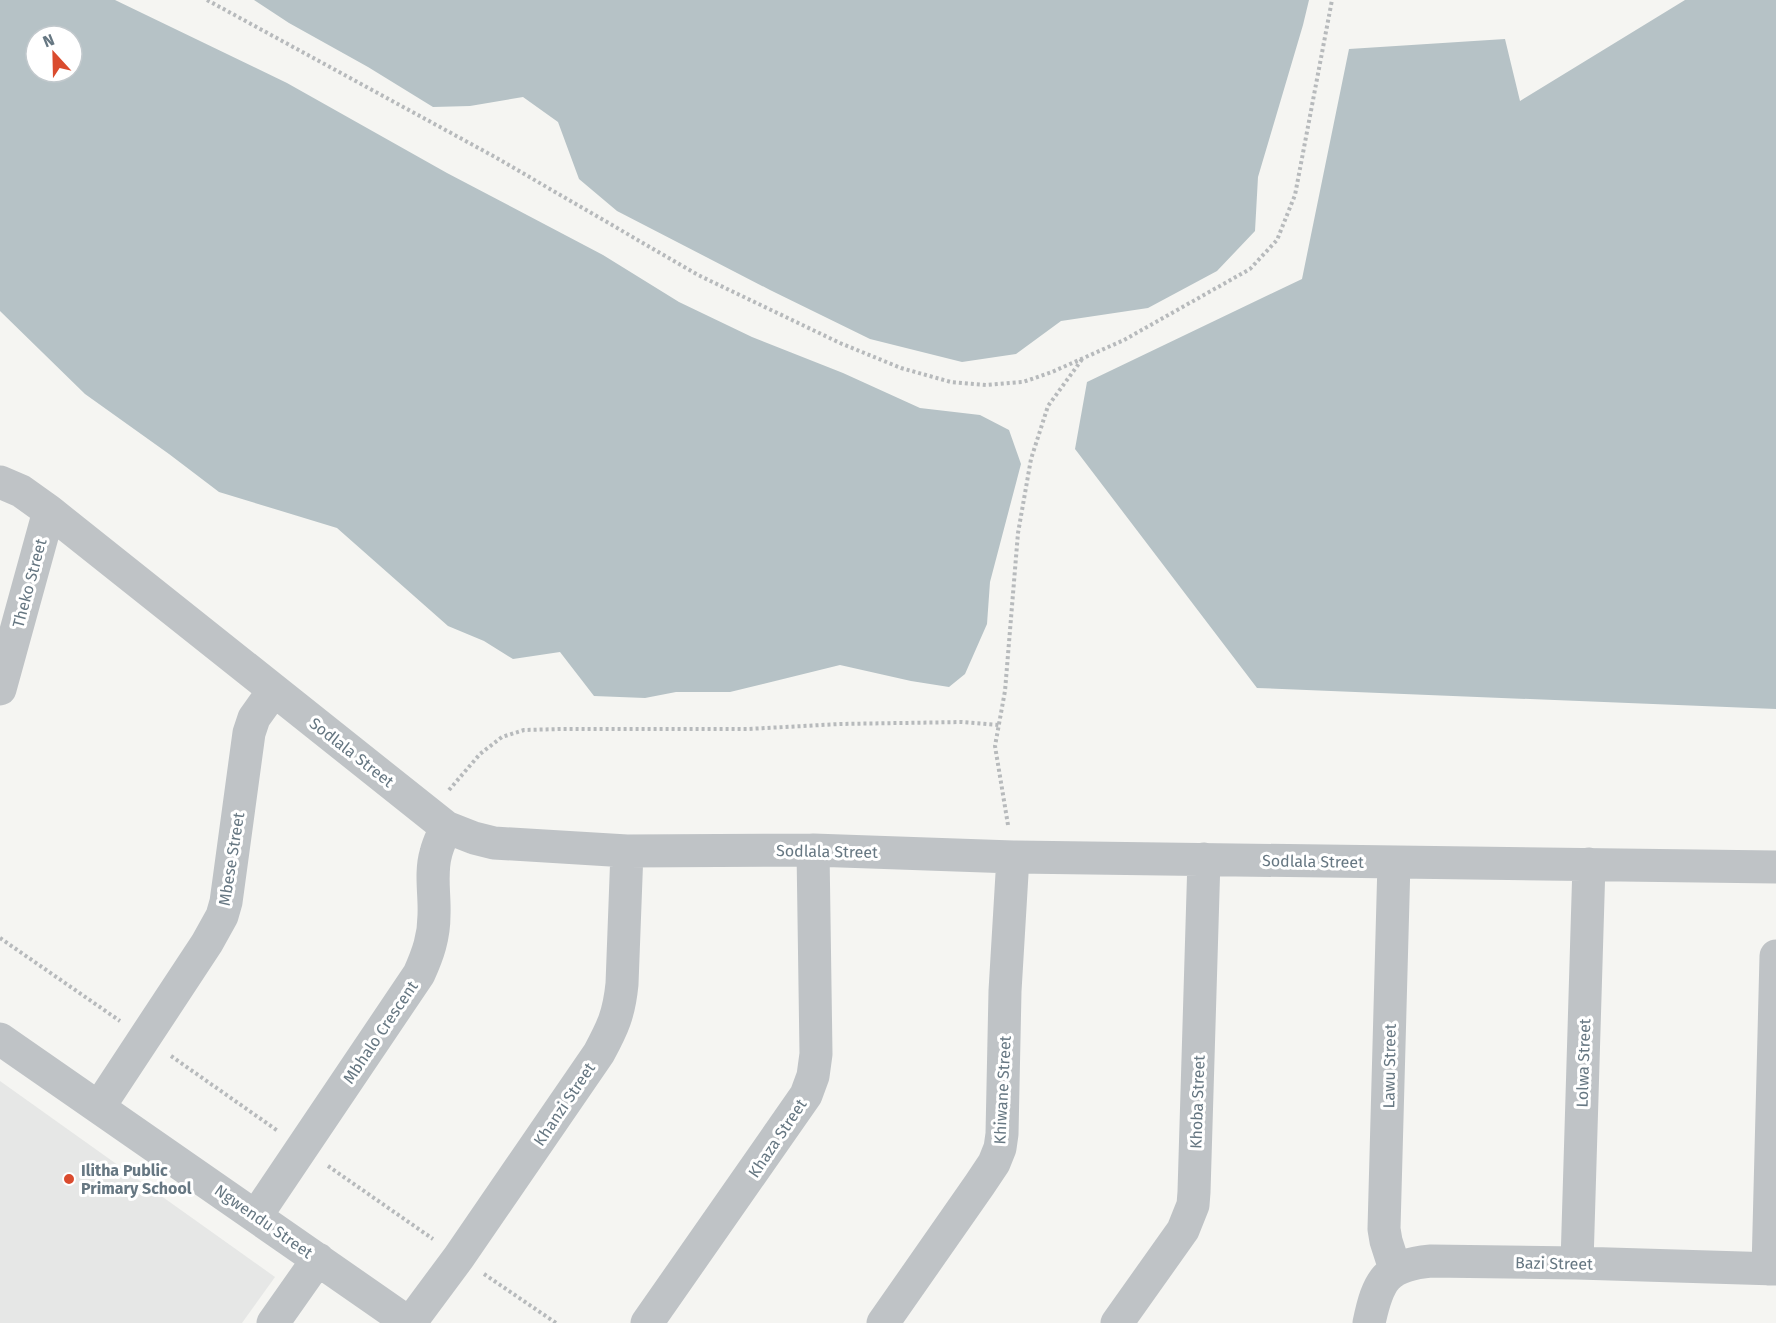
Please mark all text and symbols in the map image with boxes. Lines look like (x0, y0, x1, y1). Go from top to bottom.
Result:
north arrow (24, 24, 84, 84)
text: N (40, 30, 57, 51)
street label: Theko Street (8, 536, 51, 630)
street label: Sodlala Street (306, 714, 398, 791)
street label: Mbese Street (215, 811, 248, 907)
street label: Sodlala Street (776, 841, 878, 862)
street label: Sodlala Street (1262, 851, 1364, 872)
street label: Mbhalo Crescent (339, 977, 422, 1087)
street label: Lolwa Street (1572, 1018, 1595, 1108)
street label: Lawu Street (1379, 1023, 1400, 1109)
street label: Khiwane Street (990, 1035, 1015, 1145)
street label: Khoba Street (1186, 1055, 1209, 1149)
street label: Khanzi Street (530, 1059, 599, 1149)
street label: Khaza Street (744, 1095, 811, 1181)
place label: Ilitha Public Primary School (81, 1161, 192, 1198)
marker: Ilitha Public Primary School (62, 1172, 76, 1186)
street label: Ngwendu Street (211, 1181, 317, 1262)
street label: Bazi Street (1515, 1253, 1593, 1274)

